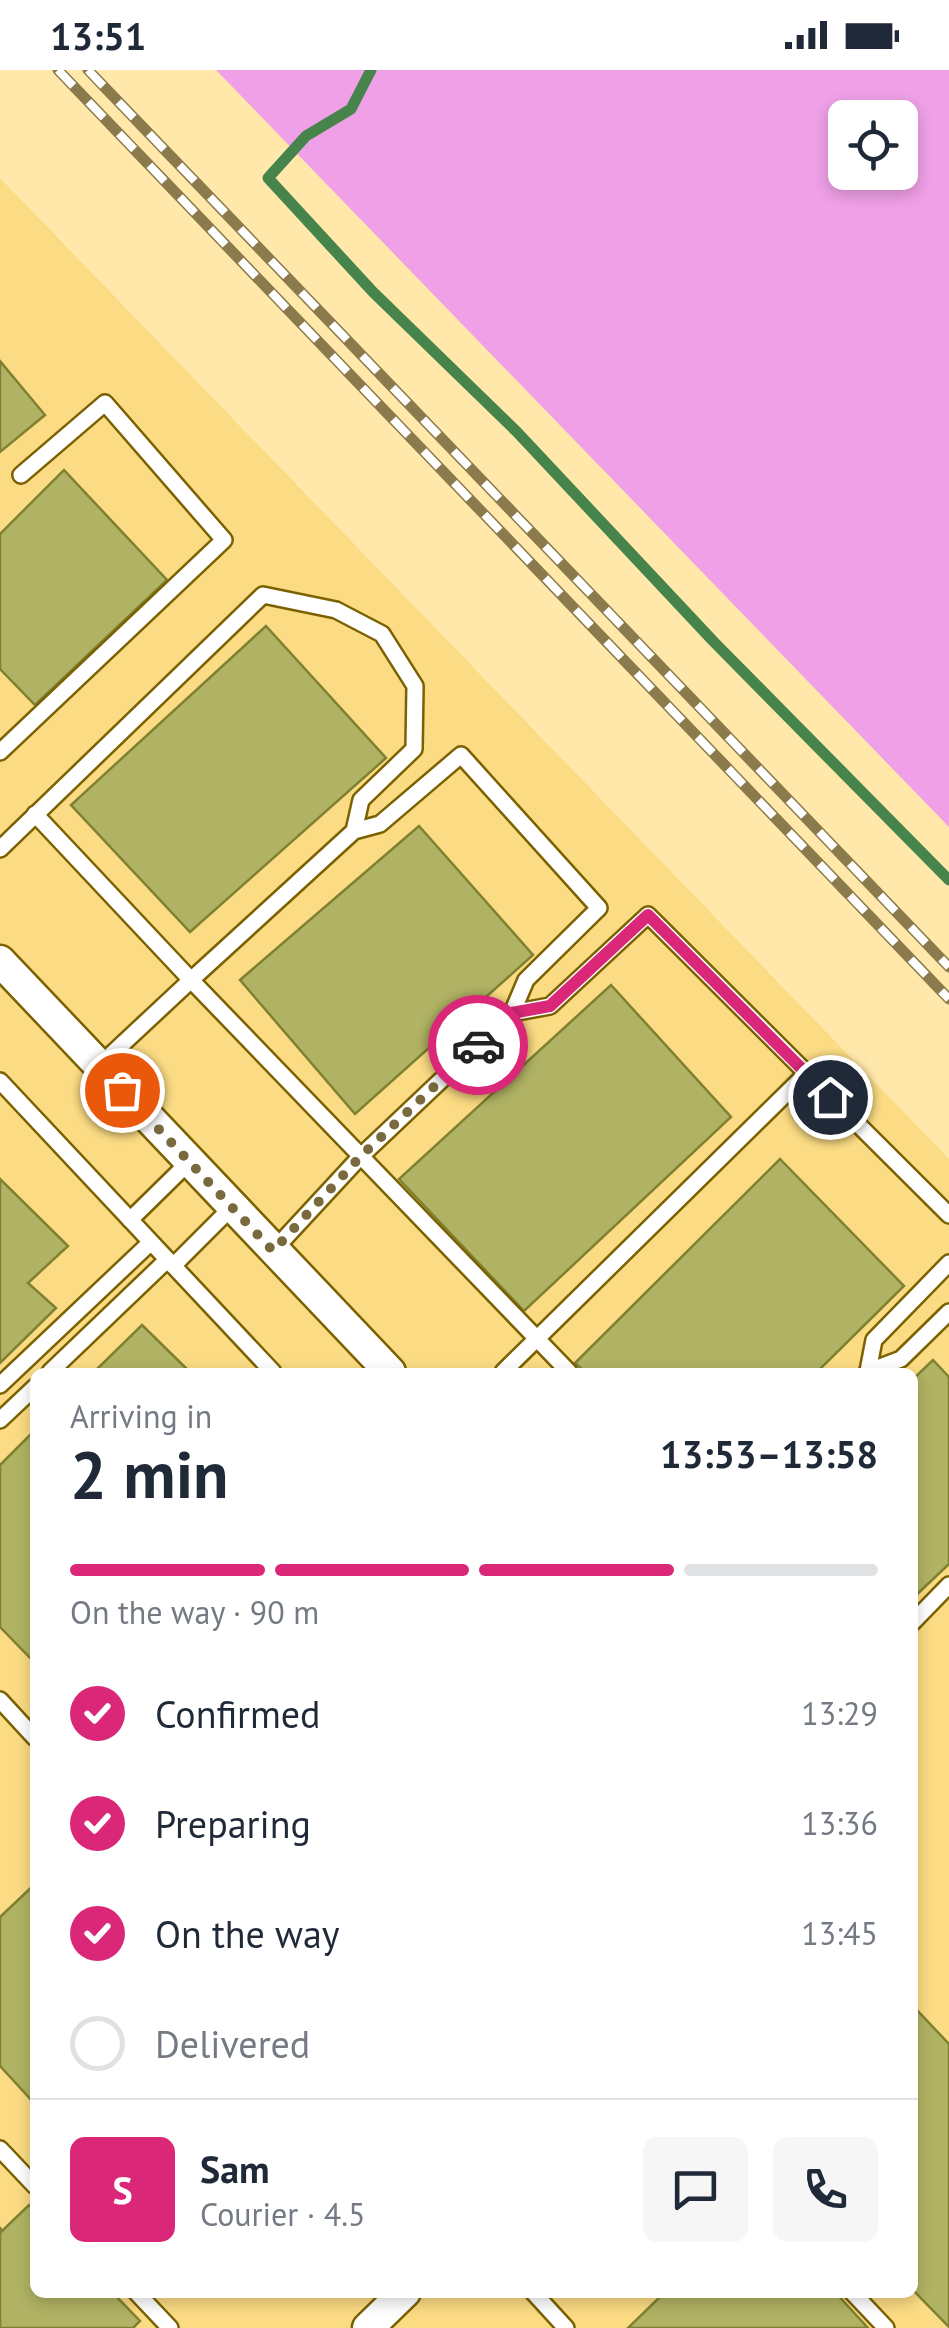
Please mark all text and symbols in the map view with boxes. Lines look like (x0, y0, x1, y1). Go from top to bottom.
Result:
text: 13:51 (50, 11, 146, 60)
map controls (828, 100, 918, 190)
button: locate (828, 100, 918, 190)
courier (428, 995, 528, 1095)
icon: car (451, 1018, 506, 1073)
pin (80, 1048, 165, 1133)
pin (788, 1055, 873, 1140)
icon: bag (95, 1063, 150, 1118)
icon: home (803, 1070, 858, 1125)
text: Arriving in (70, 1395, 212, 1437)
text: 13:53–13:58 (660, 1429, 878, 1478)
text: 2 min (70, 1432, 229, 1516)
text: On the way · 90 m (70, 1591, 319, 1633)
icon: check (70, 1686, 125, 1741)
text: Confirmed (155, 1689, 321, 1738)
text: 13:29 (801, 1692, 878, 1734)
icon: check (70, 1796, 125, 1851)
text: Preparing (155, 1799, 311, 1848)
text: 13:36 (801, 1802, 878, 1844)
icon: check (70, 1906, 125, 1961)
text: On the way (155, 1909, 340, 1958)
text: 13:45 (801, 1912, 878, 1954)
text: Delivered (155, 2019, 310, 2068)
button: chat (643, 2137, 748, 2242)
button: phone (773, 2137, 878, 2242)
text: Sam (200, 2144, 270, 2193)
text: S (112, 2165, 133, 2214)
text: Courier · 4.5 (200, 2193, 366, 2235)

